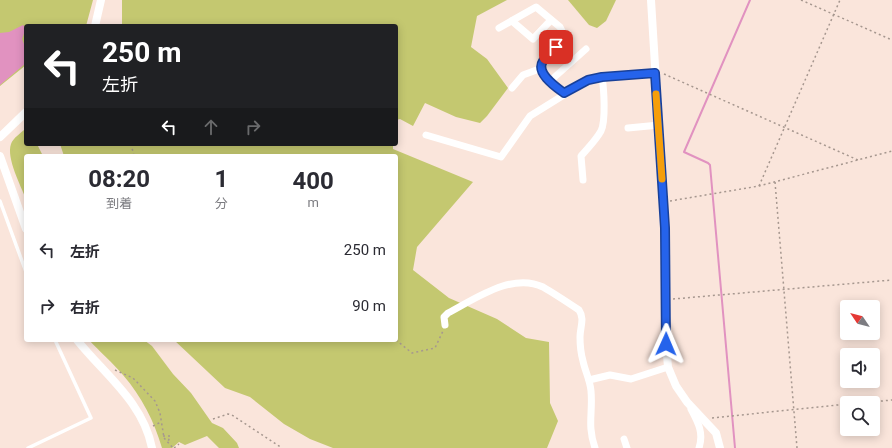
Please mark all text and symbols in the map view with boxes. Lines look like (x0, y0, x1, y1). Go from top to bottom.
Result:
pin (539, 30, 573, 64)
text: 250 m (102, 36, 181, 69)
icon: arrive (545, 36, 567, 58)
icon: left (36, 40, 88, 92)
text: 左折 (102, 74, 138, 95)
icon: left (158, 116, 180, 138)
icon: ahead (200, 116, 222, 138)
icon: right (242, 116, 264, 138)
text: 08:20 (88, 165, 150, 193)
text: 1 (214, 165, 228, 193)
text: 400 (292, 167, 334, 195)
text: m (307, 195, 319, 210)
text: 到着 (106, 196, 132, 211)
text: 分 (215, 196, 228, 211)
icon: left (36, 239, 58, 261)
text: 250 m (344, 241, 386, 259)
text: 左折 (70, 243, 100, 261)
icon: right (36, 295, 58, 317)
text: 90 m (352, 297, 386, 315)
text: 右折 (70, 299, 100, 317)
north arrow (840, 300, 880, 340)
map controls (840, 300, 880, 436)
position arrow (645, 323, 687, 365)
button: sound (840, 348, 880, 388)
button: search (840, 396, 880, 436)

